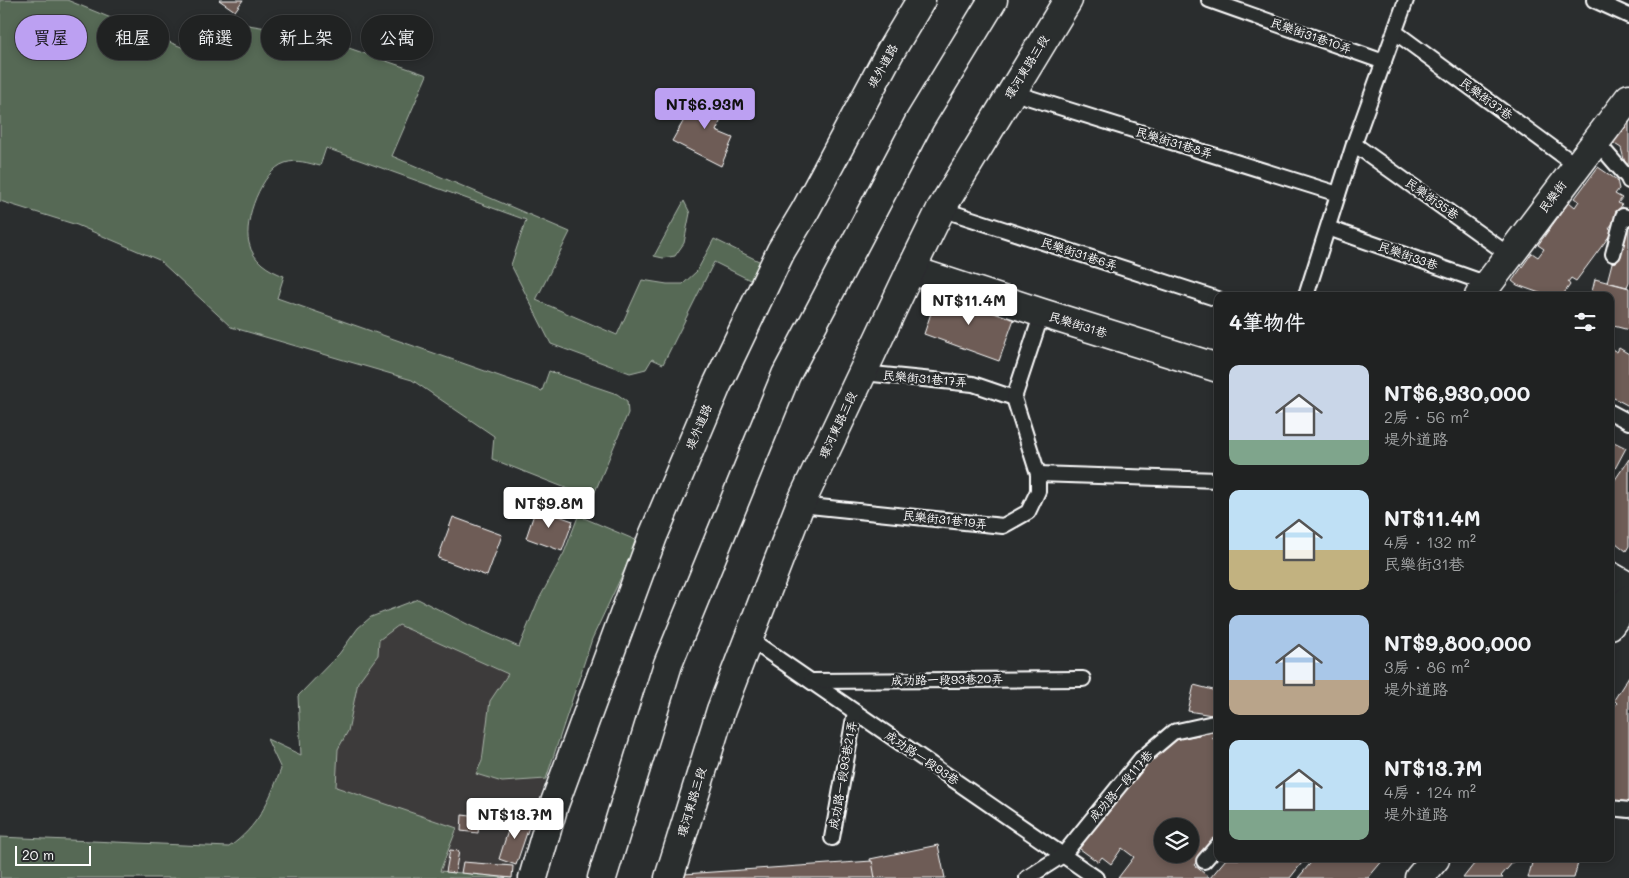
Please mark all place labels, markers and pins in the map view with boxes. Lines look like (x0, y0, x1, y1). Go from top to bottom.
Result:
pin: NT$6.93M (653, 88, 757, 130)
pin: NT$11.4M (917, 284, 1021, 326)
pin: NT$9.8M (503, 486, 595, 529)
pin: NT$13.7M (463, 798, 567, 840)

